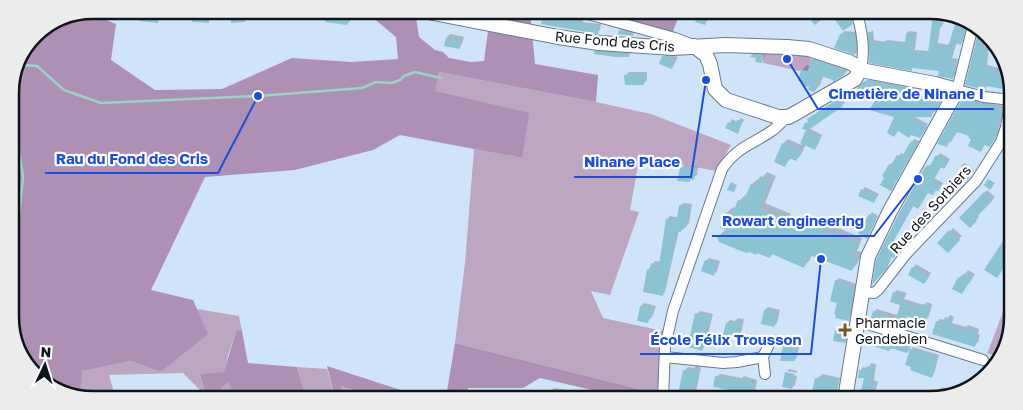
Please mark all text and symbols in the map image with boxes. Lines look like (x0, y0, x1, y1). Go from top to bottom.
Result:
street label: Rue Fond des Cris (554, 27, 676, 55)
callout: Cimetière de Ninane I (818, 79, 994, 109)
text: Cimetière de Ninane I (828, 84, 984, 102)
callout: Rau du Fond des Cris (45, 143, 218, 173)
callout: Ninane Place (574, 147, 691, 177)
text: Rau du Fond des Cris (56, 149, 208, 167)
text: Ninane Place (584, 152, 680, 170)
street label: Rue des Sorbiers (886, 161, 974, 257)
callout: Rowart engineering (712, 206, 874, 236)
text: Rowart engineering (722, 211, 864, 229)
place label: Pharmacie Gendebien (855, 314, 927, 347)
callout: École Félix Trousson (640, 324, 811, 354)
marker: Pharmacie Gendebien (839, 324, 851, 336)
text: École Félix Trousson (650, 330, 802, 348)
north arrow (20, 340, 70, 390)
text: N (40, 343, 52, 360)

